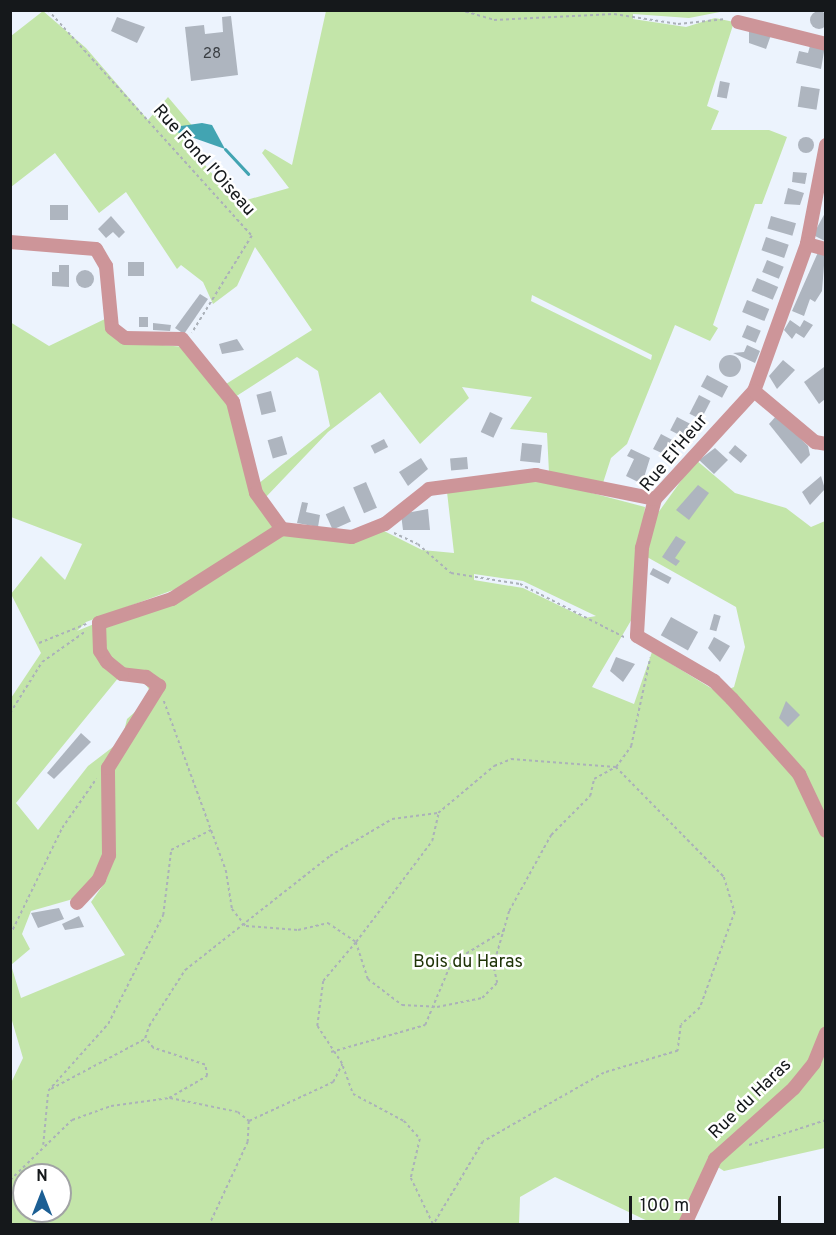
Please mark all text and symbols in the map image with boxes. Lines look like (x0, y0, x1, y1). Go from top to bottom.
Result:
house number: 28 (203, 46, 221, 64)
street label: Rue Fond l'Oiseau (147, 101, 259, 221)
street label: Rue El'Heur (636, 411, 714, 497)
park label: Bois du Haras (413, 952, 523, 974)
street label: Rue du Haras (705, 1055, 797, 1145)
north arrow (12, 1163, 72, 1223)
text: N (36, 1167, 48, 1187)
scale bar (632, 1184, 784, 1222)
text: 100 m (640, 1195, 689, 1218)

